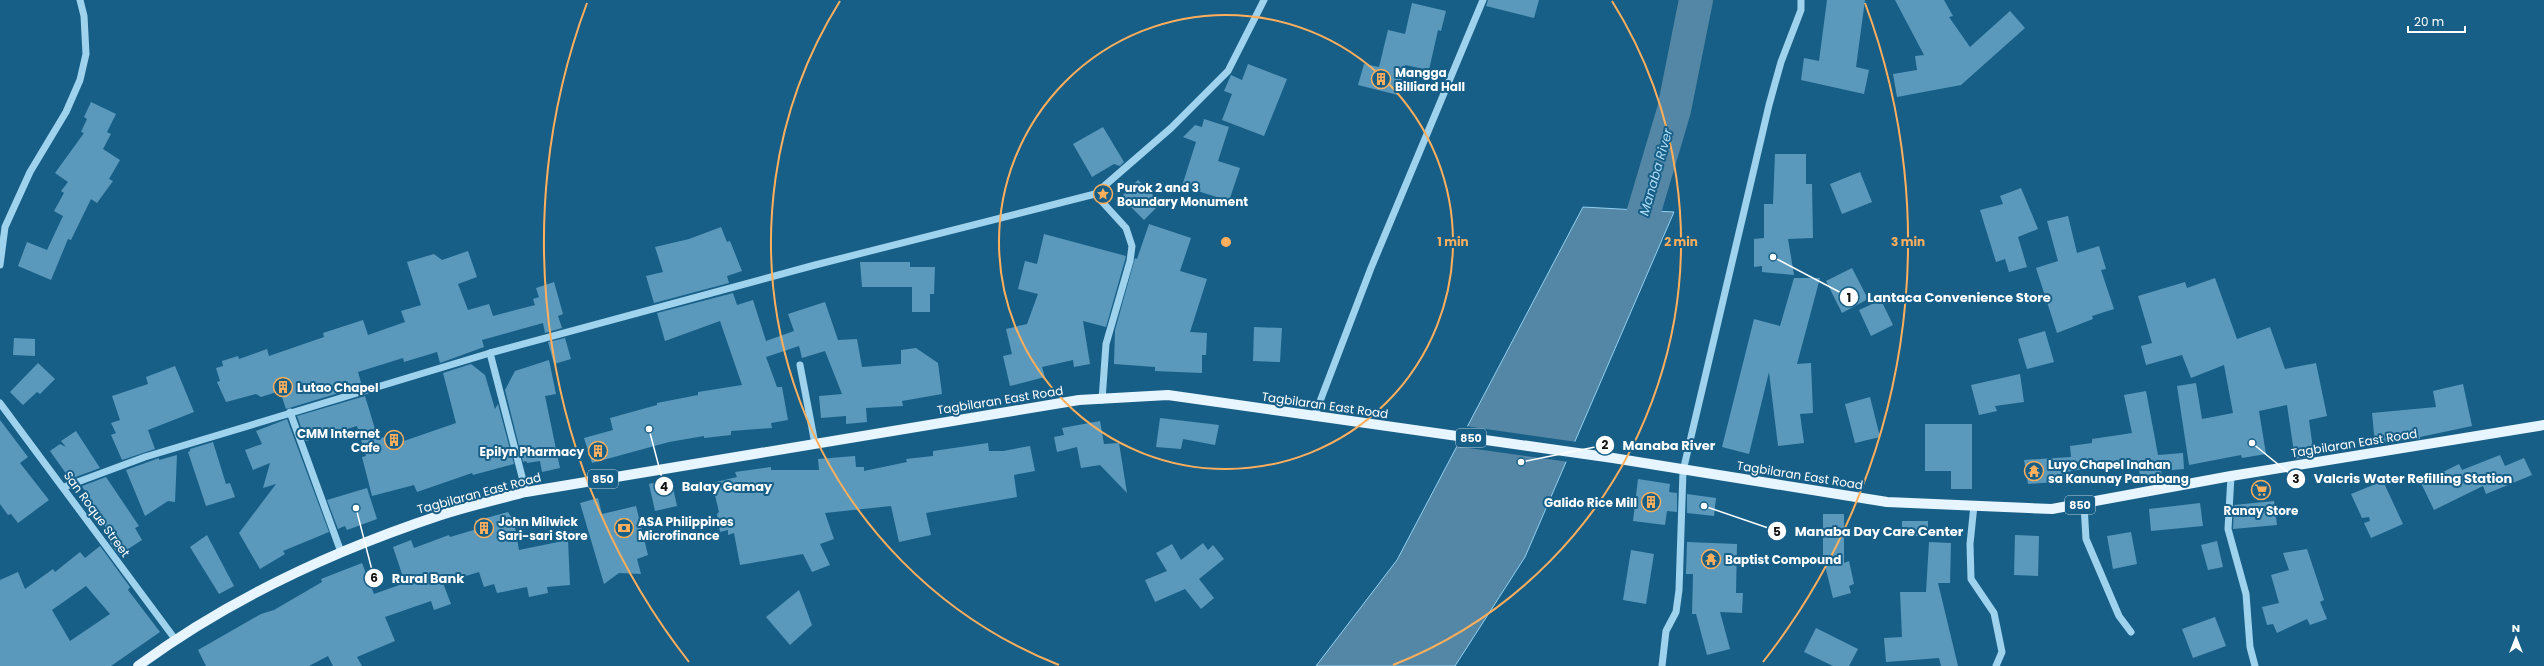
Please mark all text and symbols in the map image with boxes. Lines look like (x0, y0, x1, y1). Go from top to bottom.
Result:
scale bar (2408, 8, 2465, 34)
text: 20 m (2414, 13, 2444, 30)
place label: Mangga Billiard Hall (1395, 64, 1465, 95)
building icon: Mangga Billiard Hall (1370, 68, 1392, 90)
water label: Manaba River (1634, 125, 1678, 218)
place label: Purok 2 and 3 Boundary Monument (1117, 179, 1248, 210)
place icon: Purok 2 and 3 Boundary Monument (1092, 183, 1114, 205)
text: 1 min (1437, 233, 1469, 250)
text: 2 min (1664, 233, 1698, 250)
text: 3 min (1891, 233, 1925, 250)
centre of rings (1219, 235, 1233, 249)
callout: Lantaca Convenience Store (1839, 285, 2058, 310)
text: Lantaca Convenience Store (1867, 288, 2051, 307)
text: 1 (1847, 289, 1851, 306)
building icon: Lutao Chapel (272, 376, 294, 398)
place label: Lutao Chapel (297, 379, 378, 396)
street label: Tagbilaran East Road (936, 382, 1064, 418)
street label: Tagbilaran East Road (1261, 388, 1389, 422)
place label: CMM Internet Cafe (297, 425, 381, 456)
street label: Tagbilaran East Road (2290, 425, 2418, 461)
building icon: CMM Internet Cafe (383, 429, 405, 451)
road number: 850 (1456, 429, 1486, 447)
callout: Manaba River (1595, 433, 1724, 458)
text: 2 (1602, 436, 1609, 453)
text: Manaba River (1623, 436, 1716, 455)
building icon: Epilyn Pharmacy (587, 440, 609, 462)
place label: Epilyn Pharmacy (480, 443, 584, 460)
place label: Luyo Chapel Inahan sa Kanunay Panabang (2048, 456, 2189, 487)
street label: Tagbilaran East Road (1736, 457, 1864, 493)
temple icon: Luyo Chapel Inahan sa Kanunay Panabang (2023, 460, 2045, 482)
callout: Valcris Water Refilling Station (2286, 466, 2521, 491)
street label: San Roque Street (60, 468, 134, 560)
street label: Tagbilaran East Road (415, 468, 543, 518)
text: Valcris Water Refilling Station (2314, 469, 2513, 488)
road number: 850 (588, 470, 618, 488)
text: 3 (2292, 470, 2300, 487)
callout: Balay Gamay (654, 474, 780, 499)
text: Balay Gamay (682, 477, 773, 496)
text: 4 (660, 478, 668, 495)
supermarket icon: Ranay Store (2250, 479, 2272, 501)
building icon: Galido Rice Mill (1640, 491, 1662, 513)
place label: Galido Rice Mill (1544, 494, 1637, 511)
road number: 850 (2065, 496, 2095, 514)
place label: Ranay Store (2224, 502, 2299, 519)
place label: John Milwick Sari-sari Store (498, 513, 588, 544)
place label: ASA Philippines Microfinance (638, 513, 734, 544)
building icon: John Milwick Sari-sari Store (473, 517, 495, 539)
bank icon: ASA Philippines Microfinance (613, 517, 635, 539)
callout: Manaba Day Care Center (1767, 519, 1972, 544)
text: Manaba Day Care Center (1795, 522, 1964, 541)
text: 5 (1773, 523, 1781, 540)
temple icon: Baptist Compound (1700, 548, 1722, 570)
place label: Baptist Compound (1725, 551, 1841, 568)
callout: Rural Bank (364, 565, 473, 590)
text: 6 (370, 569, 378, 586)
text: Rural Bank (392, 569, 464, 588)
north arrow (2496, 618, 2536, 658)
text: N (2512, 620, 2520, 636)

